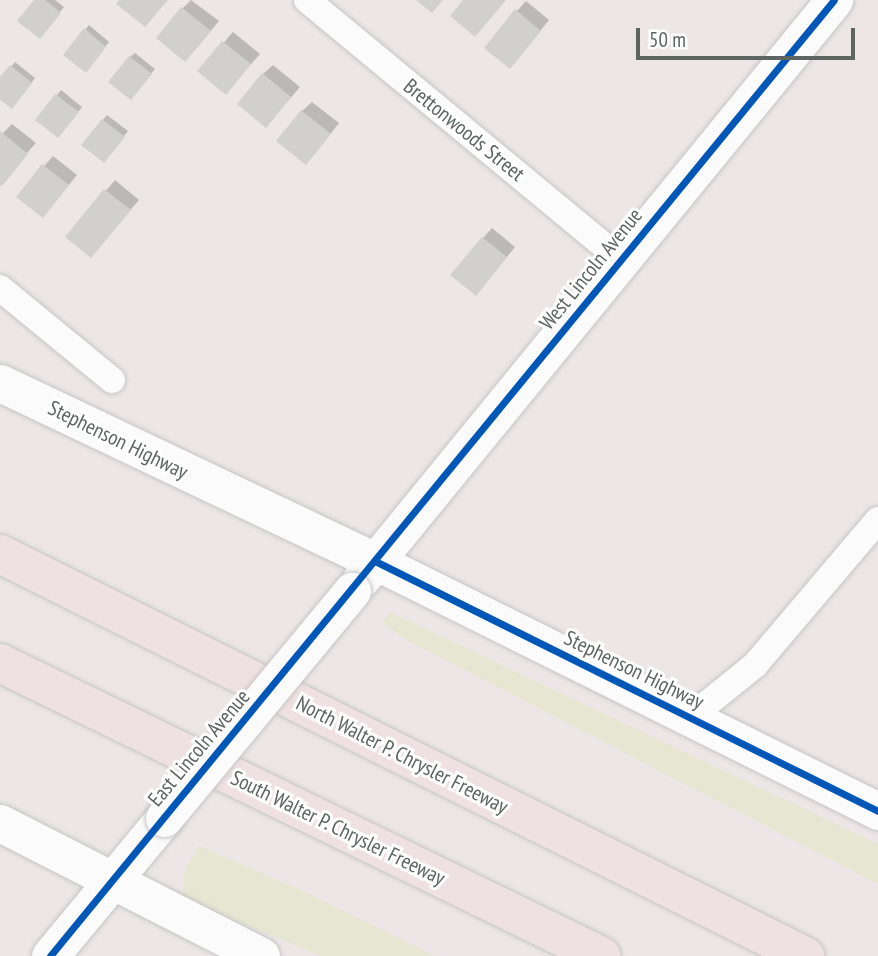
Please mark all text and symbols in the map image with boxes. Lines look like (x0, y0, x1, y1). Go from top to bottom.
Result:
scale bar (640, 14, 859, 58)
text: 50 m (649, 26, 686, 53)
street label: Brettonwoods Street (398, 73, 530, 187)
street label: West Lincoln Avenue (534, 203, 648, 335)
street label: Stephenson Highway (44, 395, 192, 485)
street label: Stephenson Highway (560, 625, 708, 715)
street label: East Lincoln Avenue (143, 684, 255, 812)
street label: North Walter P. Chrysler Freeway (291, 690, 513, 820)
street label: South Walter P. Chrysler Freeway (226, 765, 450, 891)

